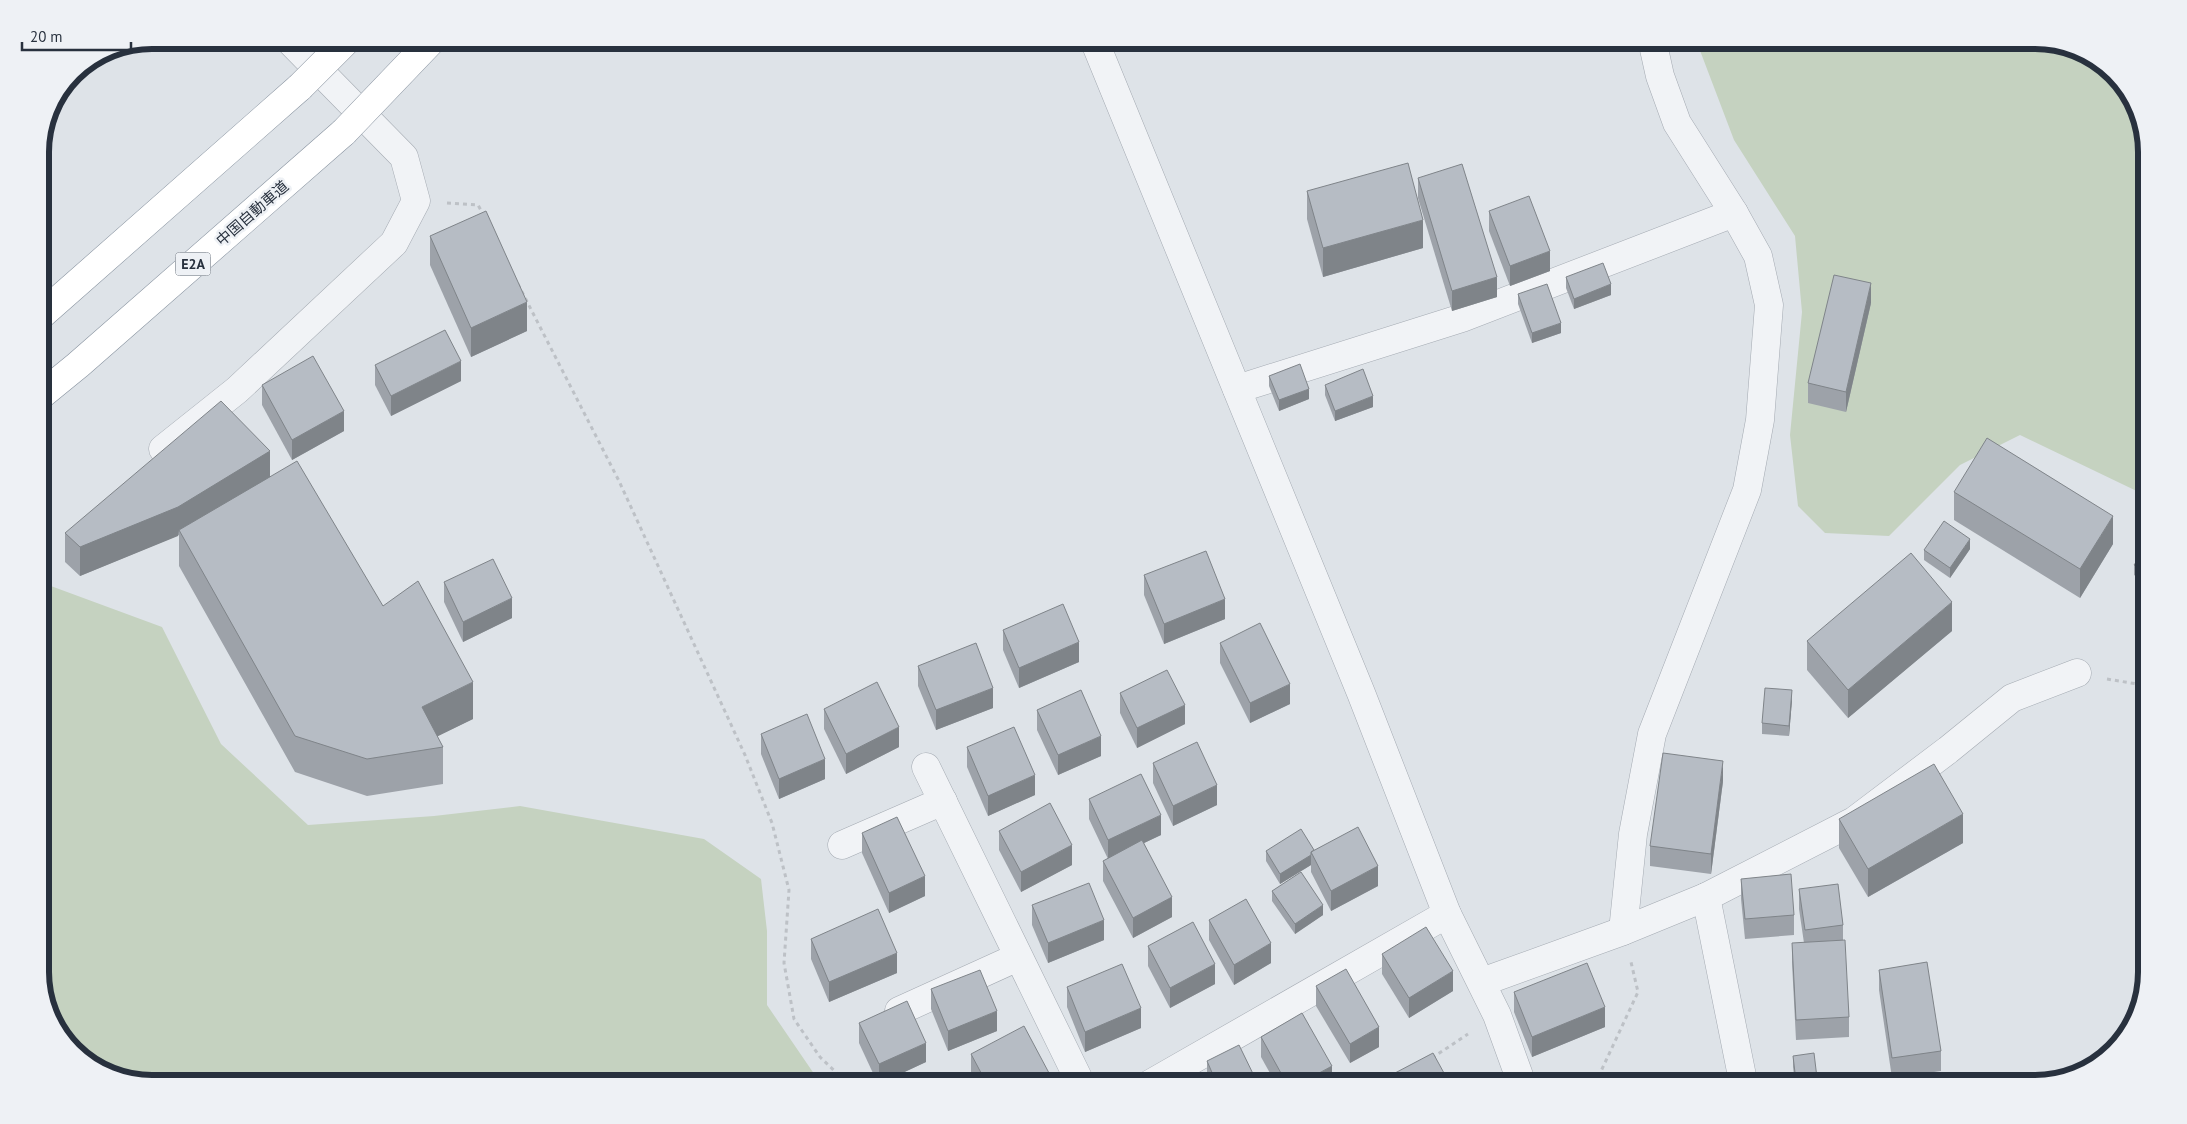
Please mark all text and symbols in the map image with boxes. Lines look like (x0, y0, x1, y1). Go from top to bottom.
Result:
scale bar (22, 20, 131, 52)
text: 20 m (30, 27, 63, 46)
street label: 中国自動車道 (212, 176, 292, 250)
road number: E2A (176, 252, 210, 276)

